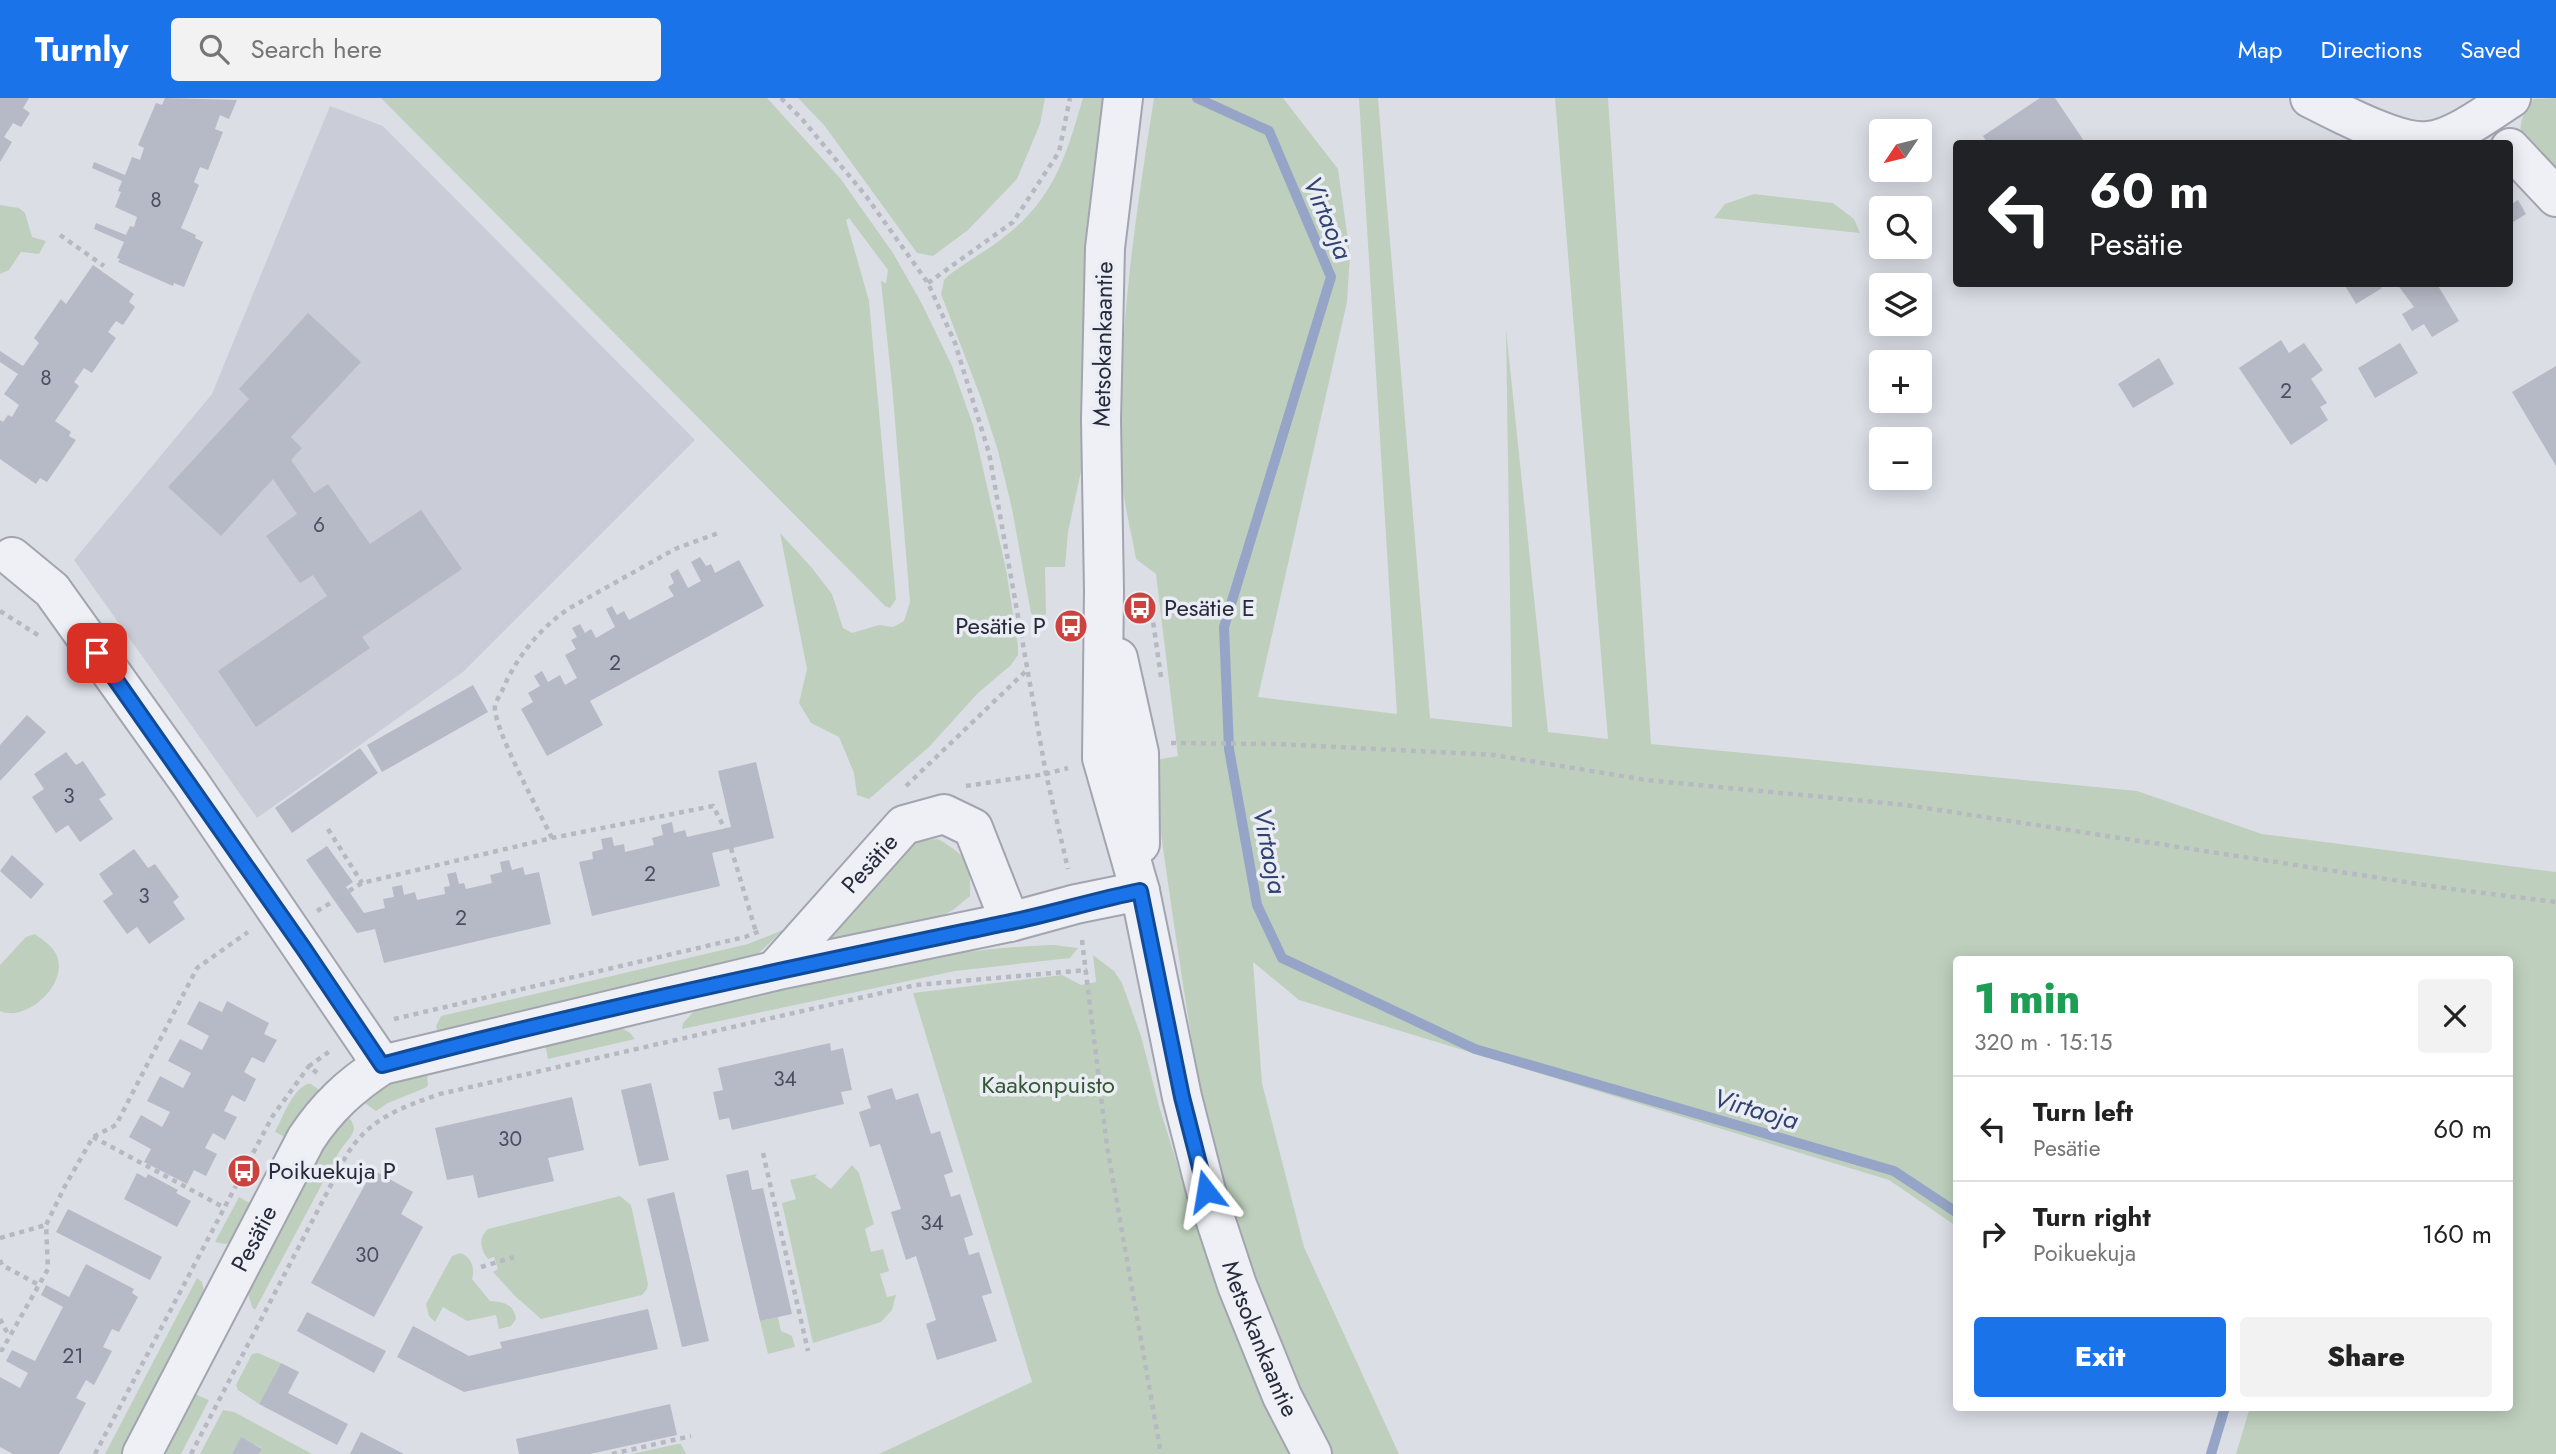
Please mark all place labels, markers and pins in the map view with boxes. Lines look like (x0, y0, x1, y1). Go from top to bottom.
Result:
bus stop icon: Pesätie E (1121, 589, 1159, 627)
place label: Pesätie E (1164, 590, 1255, 625)
bus stop icon: Pesätie P (1052, 607, 1090, 645)
place label: Pesätie P (955, 608, 1046, 643)
pin (67, 623, 127, 683)
bus stop icon: Poikuekuja P (225, 1152, 263, 1190)
place label: Poikuekuja P (268, 1153, 396, 1188)

